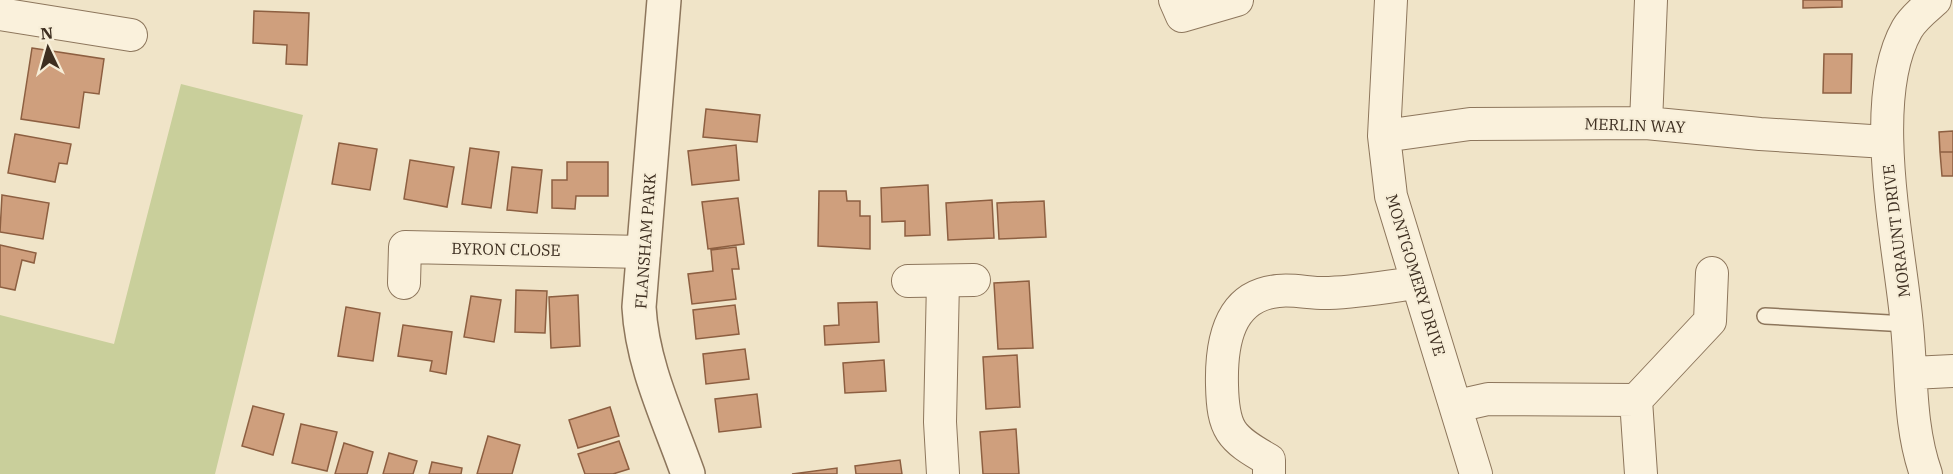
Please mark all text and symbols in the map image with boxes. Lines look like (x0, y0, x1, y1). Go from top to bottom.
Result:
north arrow (18, 18, 78, 78)
text: N (40, 23, 54, 44)
street label: MERLIN WAY (1584, 113, 1686, 137)
street label: MORAUNT DRIVE (1878, 163, 1914, 299)
street label: FLANSHAM PARK (630, 172, 660, 310)
street label: MONTGOMERY DRIVE (1382, 192, 1450, 358)
street label: BYRON CLOSE (451, 238, 561, 260)

